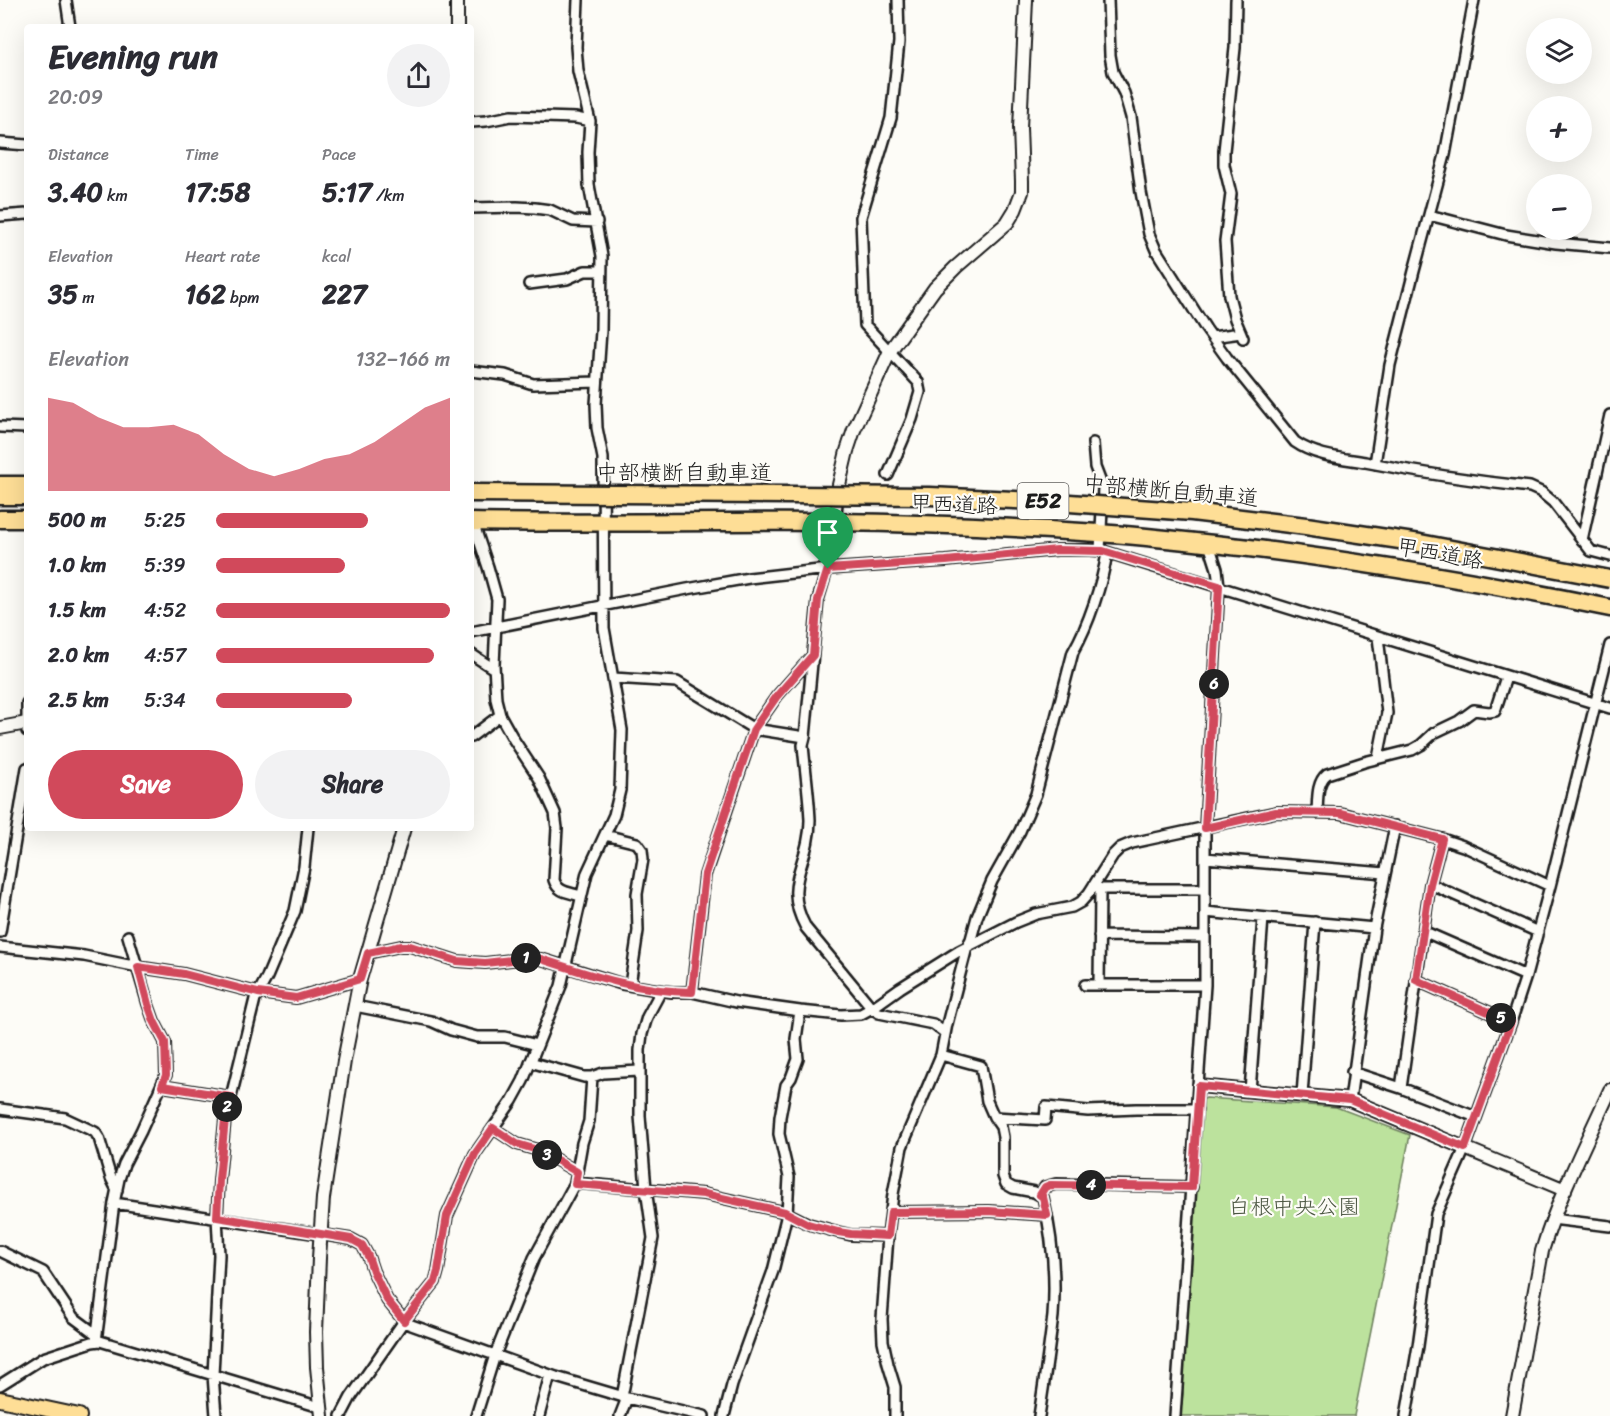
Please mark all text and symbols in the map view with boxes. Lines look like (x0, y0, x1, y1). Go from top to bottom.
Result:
map controls (1526, 18, 1592, 240)
button: layers (1526, 18, 1592, 84)
text: Evening run (48, 28, 218, 86)
button: share (387, 44, 450, 107)
text: 20:09 (48, 80, 103, 115)
button: + (1526, 96, 1592, 162)
text: Distance (48, 140, 109, 169)
text: Time (185, 140, 219, 169)
text: Pace (322, 140, 356, 169)
text: 3.40 (48, 169, 103, 215)
text: 17:58 (185, 169, 250, 215)
text: 5:17 (322, 169, 372, 215)
button: − (1526, 174, 1592, 240)
text: km (103, 181, 128, 210)
text: /km (372, 181, 405, 210)
text: Elevation (48, 242, 113, 271)
text: Heart rate (185, 242, 260, 271)
text: kcal (322, 242, 351, 271)
text: 35 (48, 271, 78, 317)
text: 162 (185, 271, 226, 317)
text: 227 (322, 271, 367, 317)
text: m (78, 283, 95, 312)
text: bpm (226, 283, 260, 312)
text: Elevation (48, 342, 129, 377)
text: 132–166 m (356, 342, 450, 377)
street label: 中部横断自動車道 (596, 453, 772, 492)
street label: 中部横断自動車道 (1082, 463, 1260, 518)
street label: 甲西道路 (909, 483, 999, 526)
road number: E52 (1018, 483, 1068, 519)
text: 500 m (48, 503, 106, 538)
text: 5:25 (144, 503, 186, 538)
pin (802, 507, 853, 569)
icon: arrive (811, 516, 844, 549)
street label: 甲西道路 (1393, 527, 1487, 580)
text: 1.0 km (48, 548, 106, 583)
text: 5:39 (144, 548, 186, 583)
text: 1.5 km (48, 593, 106, 628)
text: 4:52 (144, 593, 186, 628)
text: 2.0 km (48, 638, 109, 673)
text: 4:57 (144, 638, 186, 673)
pin: 6 (1199, 669, 1229, 699)
text: 6 (1209, 669, 1219, 698)
text: 2.5 km (48, 683, 109, 718)
text: 5:34 (144, 683, 186, 718)
button: Save (48, 750, 243, 819)
button: Share (255, 750, 450, 819)
pin: 1 (511, 943, 541, 973)
text: 1 (523, 943, 529, 972)
pin: 5 (1486, 1003, 1516, 1033)
text: 5 (1496, 1003, 1506, 1032)
pin: 2 (212, 1092, 242, 1122)
text: 2 (222, 1092, 232, 1121)
pin: 3 (532, 1140, 562, 1170)
text: 3 (543, 1140, 551, 1169)
pin: 4 (1076, 1170, 1106, 1200)
text: 4 (1086, 1170, 1096, 1199)
park label: 白根中央公園 (1228, 1187, 1360, 1226)

